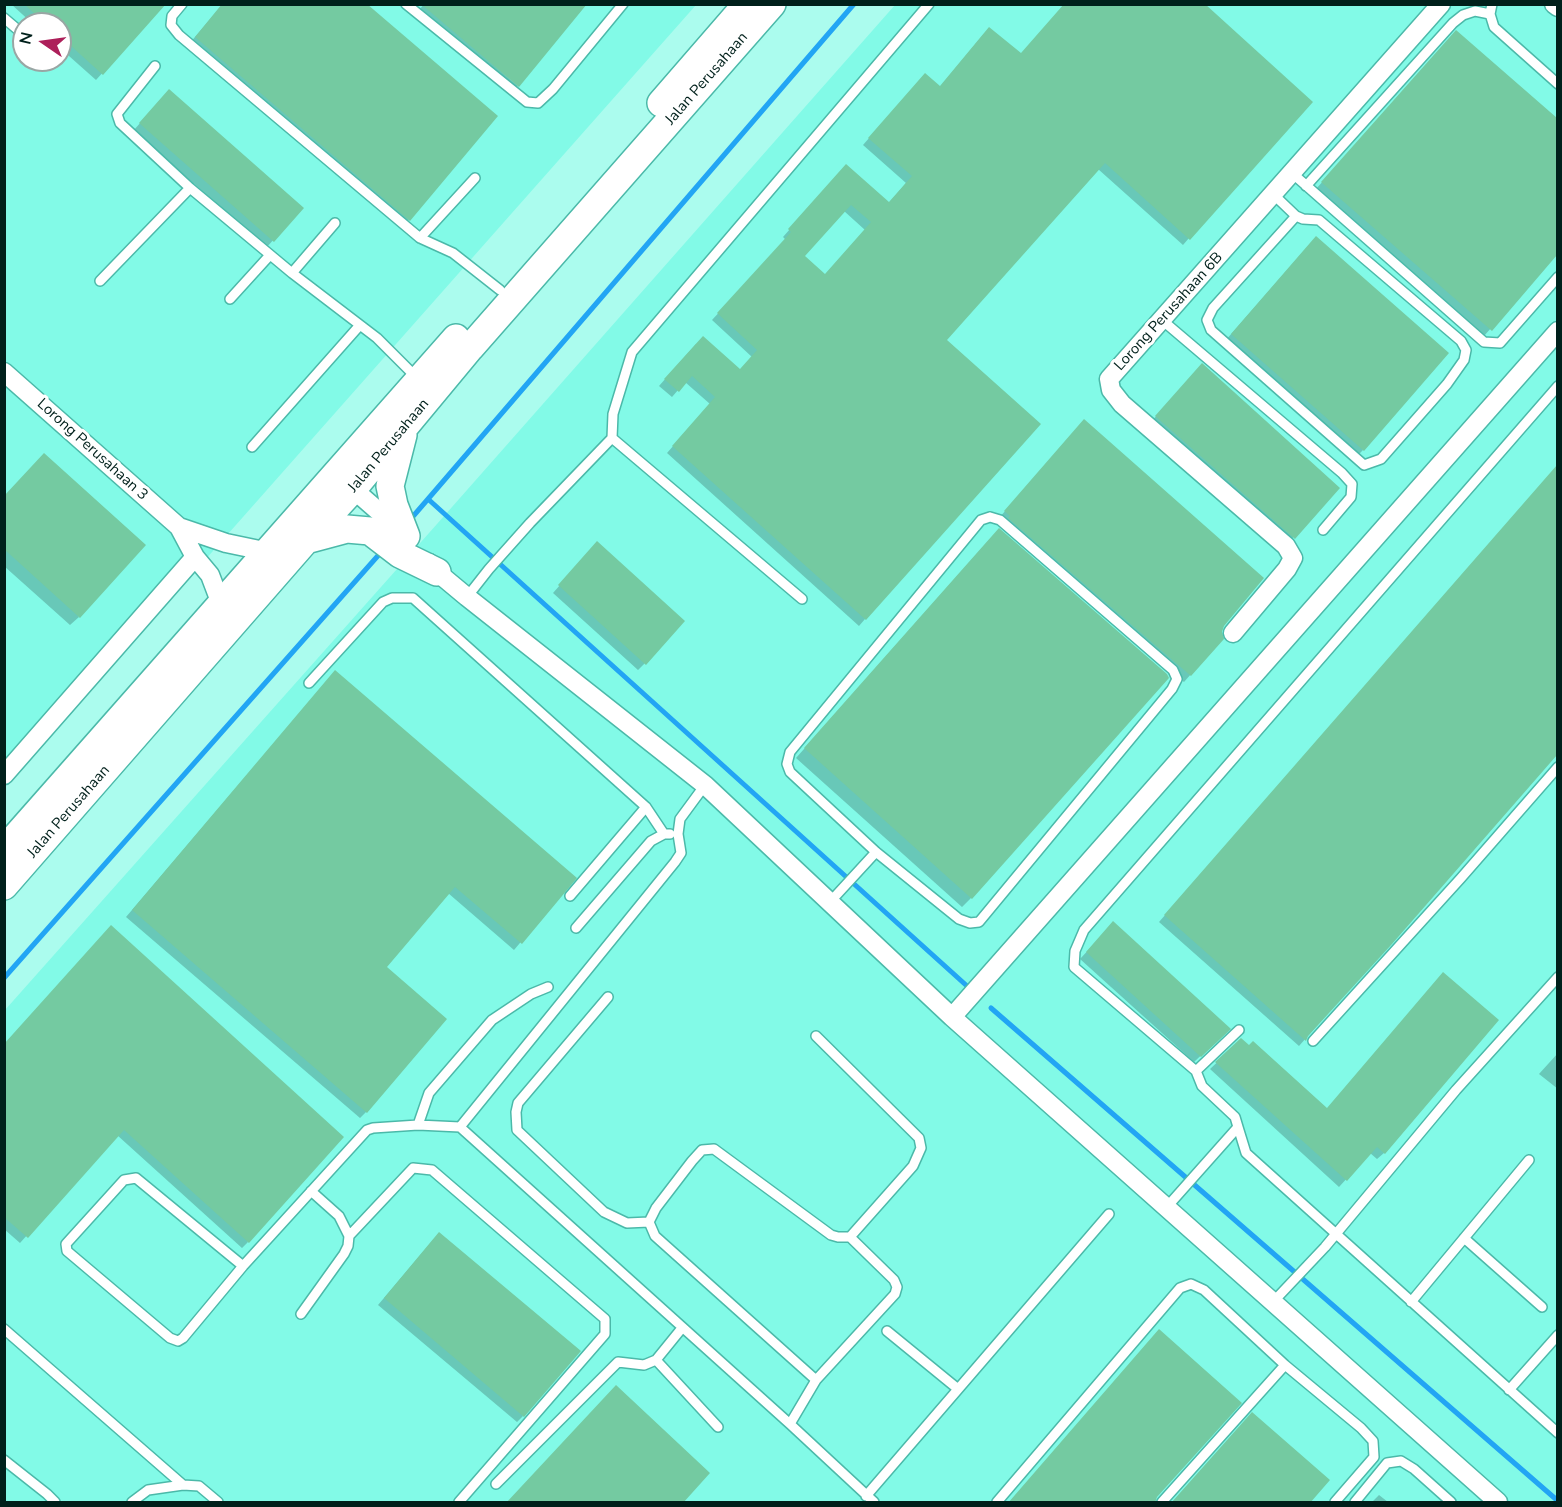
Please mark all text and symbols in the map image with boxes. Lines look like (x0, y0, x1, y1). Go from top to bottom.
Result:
north arrow (12, 12, 72, 72)
street label: Jalan Perusahaan (662, 29, 752, 129)
text: N (14, 30, 38, 47)
street label: Lorong Perusahaan 6B (1111, 249, 1227, 375)
street label: Lorong Perusahaan 3 (33, 395, 151, 505)
street label: Jalan Perusahaan (345, 396, 433, 496)
street label: Jalan Perusahaan (24, 762, 114, 862)

